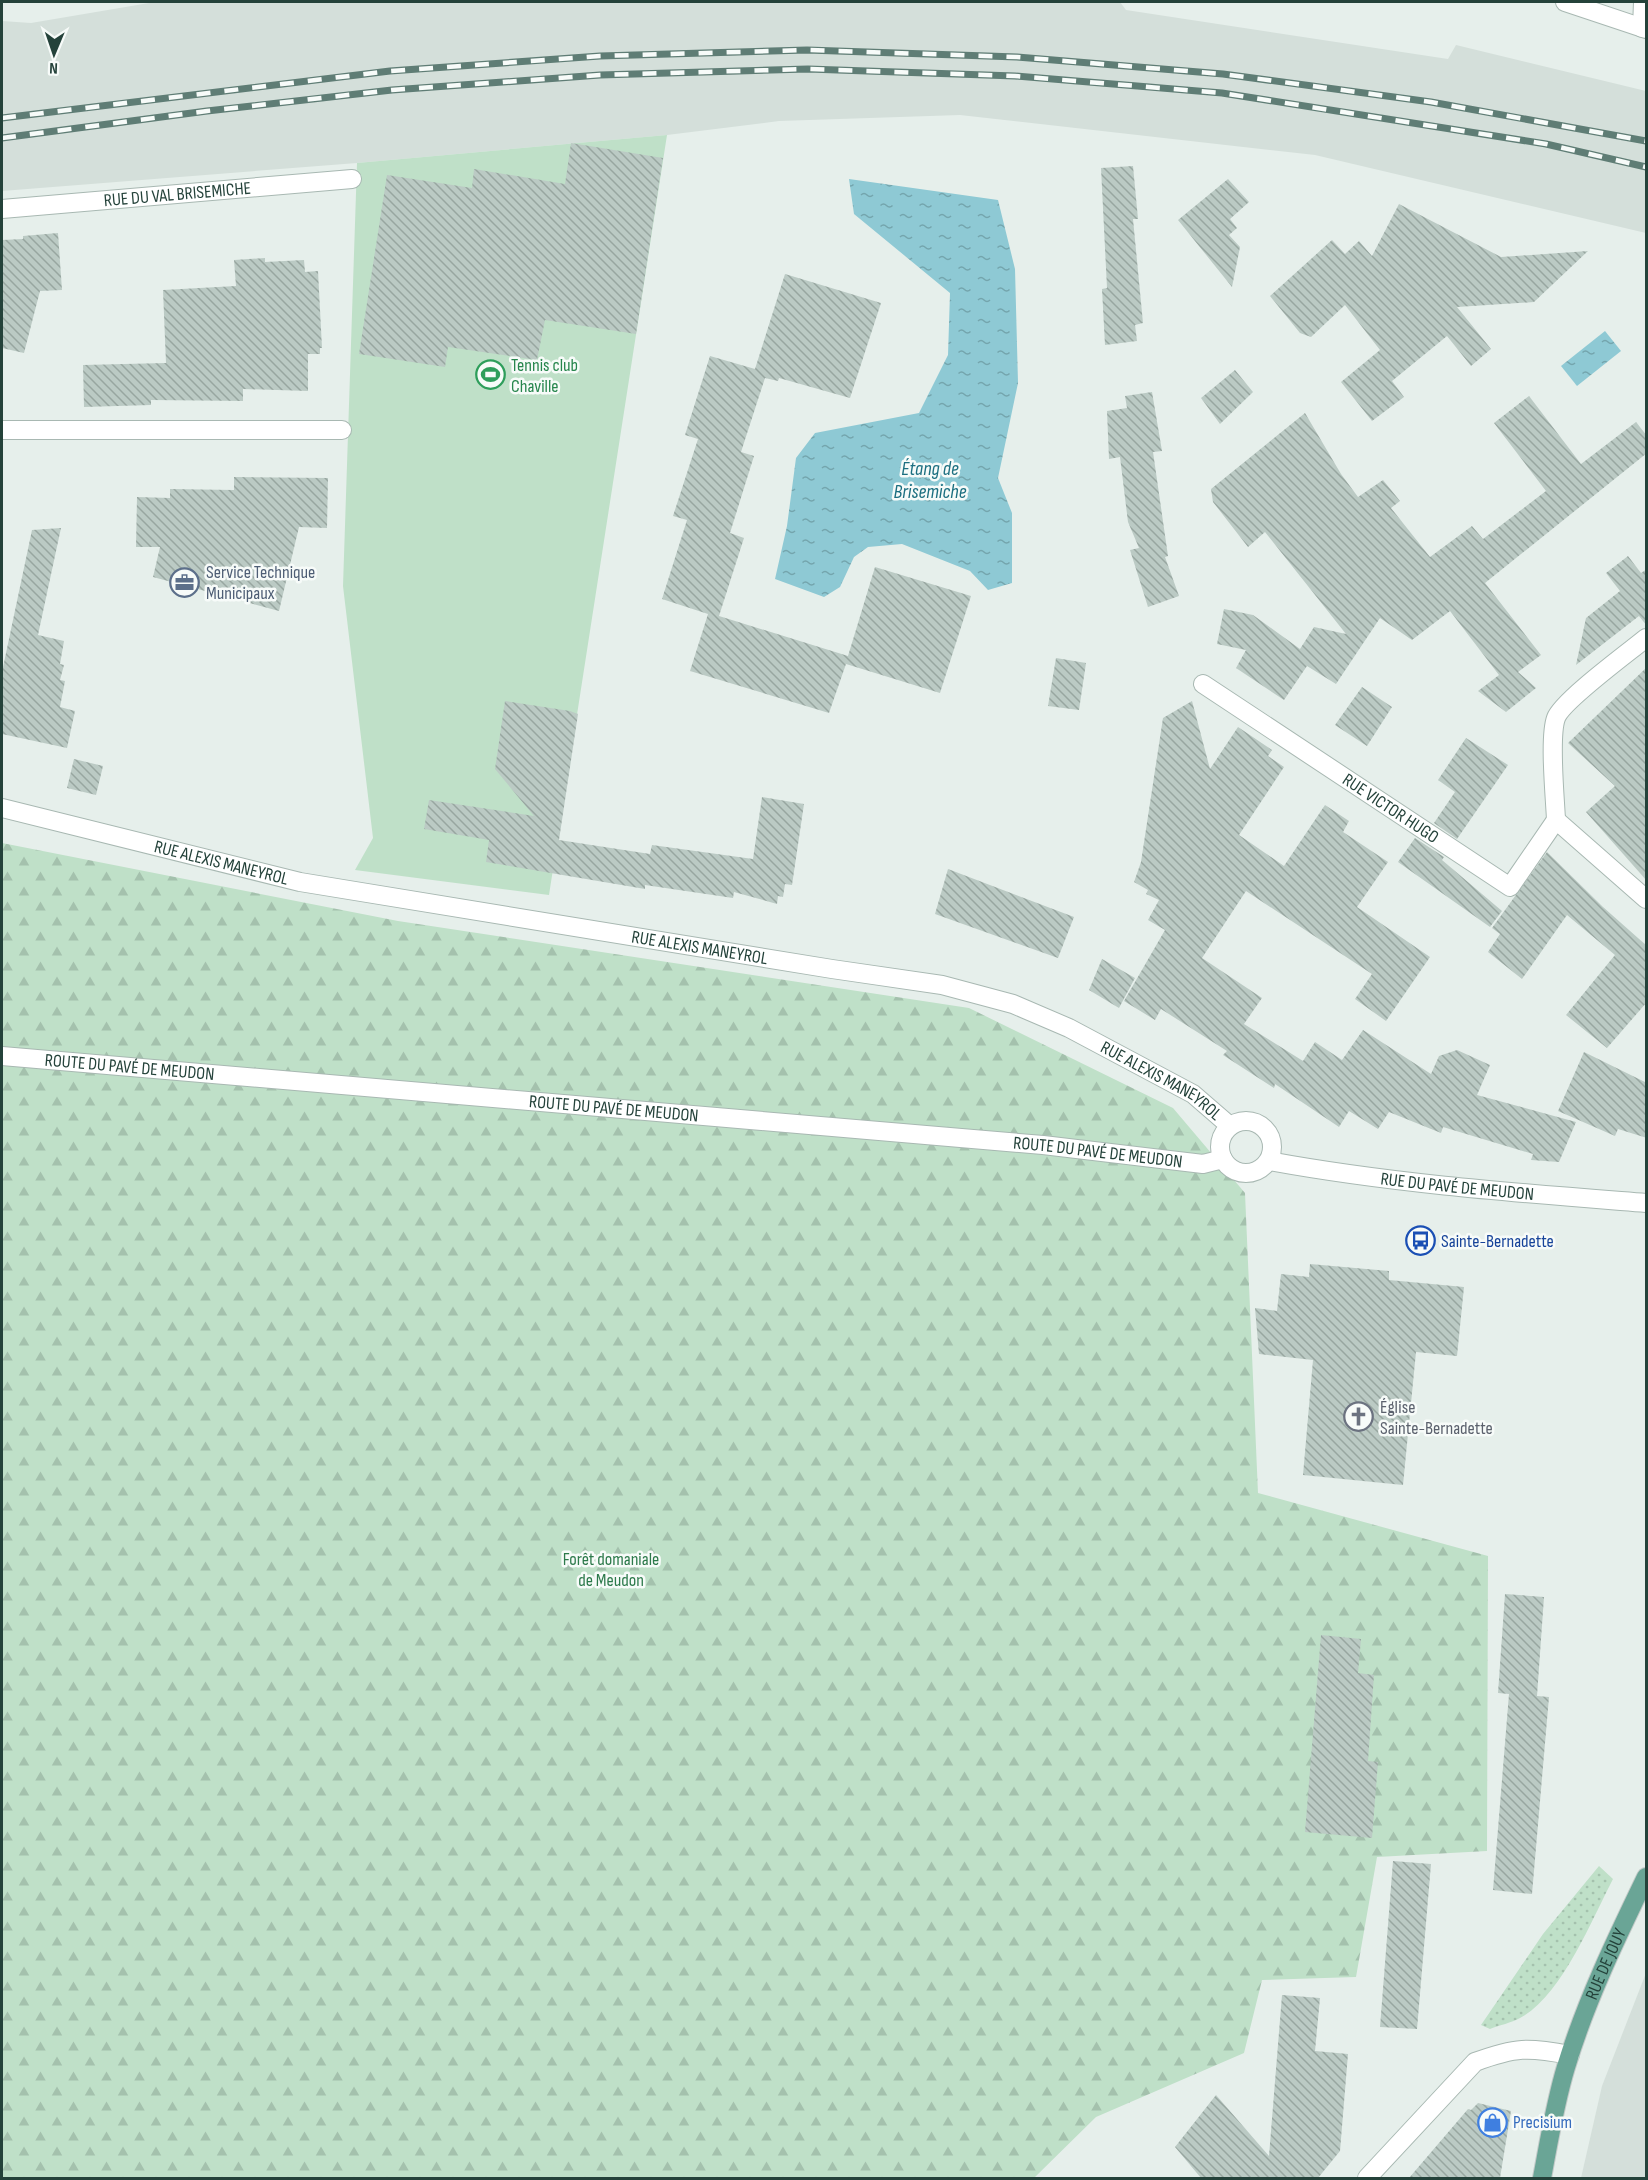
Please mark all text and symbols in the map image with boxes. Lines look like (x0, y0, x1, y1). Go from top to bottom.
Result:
north arrow (24, 24, 84, 84)
text: N (49, 58, 58, 77)
street label: RUE DU VAL BRISEMICHE (103, 177, 252, 211)
place label: Tennis club Chaville (511, 355, 578, 397)
sports icon: Tennis club Chaville (474, 359, 506, 391)
water label: Étang de Brisemiche (893, 457, 967, 504)
place label: Service Technique Municipaux (206, 562, 315, 604)
office icon: Service Technique Municipaux (169, 566, 201, 598)
street label: RUE VICTOR HUGO (1339, 769, 1443, 847)
street label: RUE ALEXIS MANEYROL (152, 836, 291, 889)
street label: RUE ALEXIS MANEYROL (630, 926, 769, 969)
street label: RUE ALEXIS MANEYROL (1097, 1036, 1226, 1125)
street label: ROUTE DU PAVÉ DE MEUDON (44, 1049, 215, 1085)
street label: ROUTE DU PAVÉ DE MEUDON (528, 1091, 699, 1126)
street label: ROUTE DU PAVÉ DE MEUDON (1012, 1132, 1184, 1172)
street label: RUE DU PAVÉ DE MEUDON (1379, 1168, 1535, 1204)
bus stop icon: Sainte-Bernadette (1404, 1225, 1436, 1257)
place label: Sainte-Bernadette (1441, 1231, 1554, 1252)
place label: Église Sainte-Bernadette (1380, 1397, 1493, 1439)
church icon: Église Sainte-Bernadette (1343, 1401, 1375, 1433)
park label: Forêt domaniale de Meudon (563, 1549, 659, 1591)
street label: RUE DE JOUY (1581, 1925, 1631, 2003)
shop icon: Precisium (1476, 2106, 1508, 2138)
place label: Precisium (1513, 2112, 1572, 2133)

